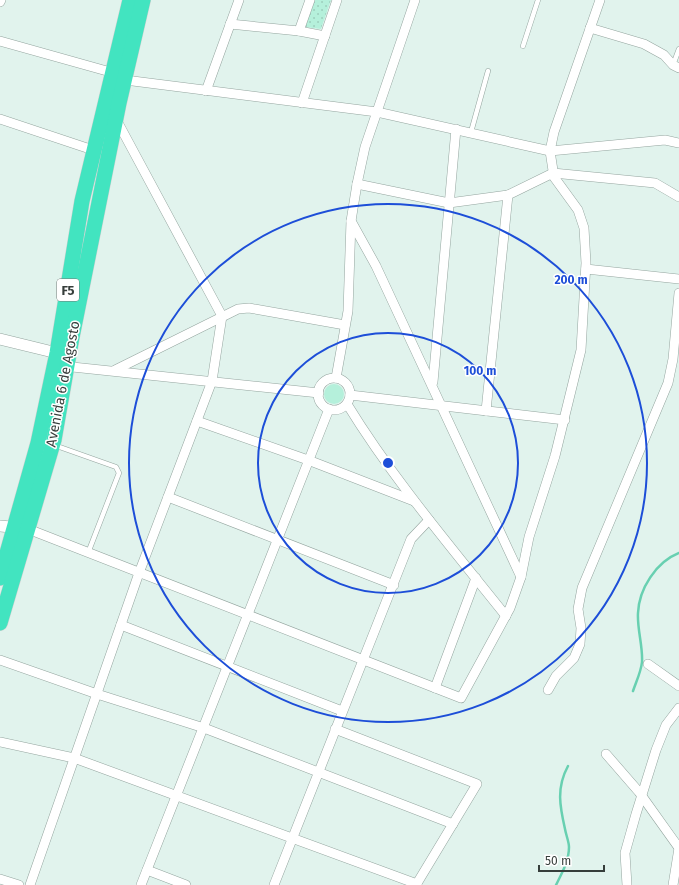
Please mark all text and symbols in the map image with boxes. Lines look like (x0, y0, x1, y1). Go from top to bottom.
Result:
text: 200 m (554, 273, 588, 287)
road number: F5 (57, 279, 79, 301)
street label: Avenida 6 de Agosto (42, 320, 84, 448)
text: 100 m (464, 364, 496, 378)
centre of rings (381, 456, 395, 470)
scale bar (539, 847, 604, 873)
text: 50 m (545, 854, 571, 868)

